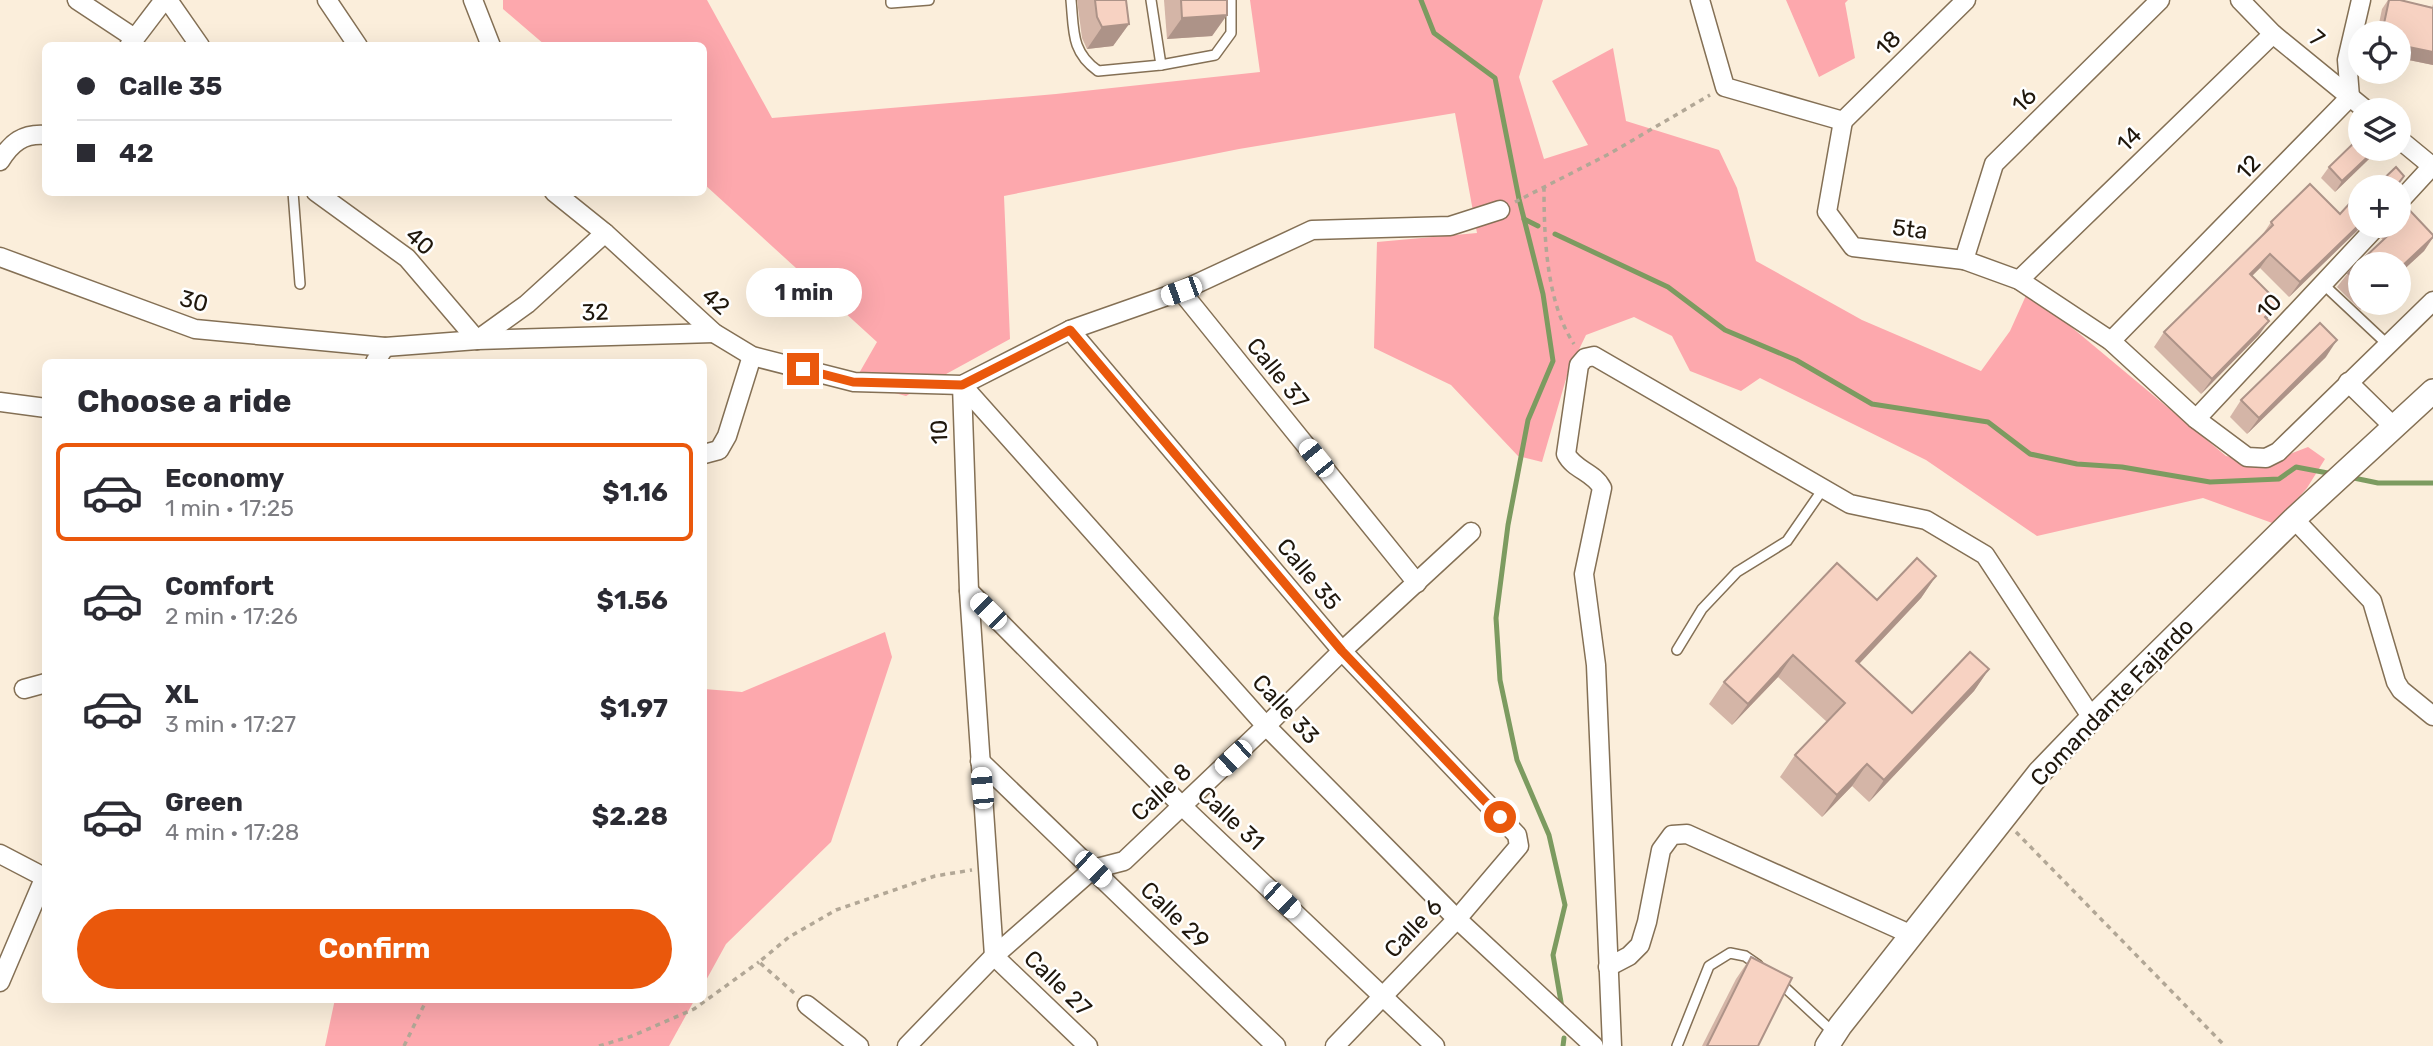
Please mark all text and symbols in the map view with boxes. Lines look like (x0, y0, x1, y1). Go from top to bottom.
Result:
map controls (2348, 21, 2411, 315)
button: locate (2348, 21, 2411, 84)
street label: 7 (2303, 23, 2331, 53)
street label: 18 (1869, 24, 1907, 62)
text: Calle 35 (119, 71, 222, 102)
street label: 16 (2006, 82, 2042, 118)
button: layers (2348, 98, 2411, 161)
street label: 14 (2111, 121, 2147, 157)
text: 42 (119, 138, 154, 169)
street label: 12 (2230, 149, 2266, 185)
button: + (2348, 175, 2411, 238)
street label: 5ta (1891, 213, 1929, 245)
street label: 40 (400, 221, 440, 261)
button: − (2348, 252, 2411, 315)
callout: 1 min (745, 268, 861, 316)
car (1158, 274, 1205, 308)
text: 1 min (775, 278, 833, 306)
street label: 42 (696, 281, 736, 321)
street label: 30 (177, 284, 211, 318)
street label: 10 (2250, 288, 2288, 324)
street label: 32 (581, 298, 609, 326)
street label: Calle 37 (1241, 332, 1315, 414)
route end (787, 353, 819, 385)
text: Choose a ride (77, 382, 291, 420)
street label: 10 (925, 419, 953, 445)
car (1295, 435, 1338, 481)
icon: car (81, 461, 144, 524)
text: Economy (165, 463, 284, 494)
text: $1.16 (602, 477, 668, 508)
text: 1 min · 17:25 (165, 494, 294, 522)
street label: Calle 35 (1271, 532, 1347, 616)
icon: car (81, 569, 144, 632)
text: Comfort (165, 571, 274, 602)
text: $1.56 (597, 585, 668, 616)
car (966, 589, 1011, 633)
text: 2 min · 17:26 (165, 602, 298, 630)
street label: Comandante Fajardo (2025, 612, 2199, 792)
street label: Calle 33 (1247, 668, 1325, 750)
icon: car (81, 677, 144, 740)
text: XL (165, 679, 198, 710)
text: $1.97 (600, 693, 668, 724)
text: 3 min · 17:27 (165, 710, 296, 738)
car (1211, 736, 1256, 780)
street label: Calle 8 (1125, 757, 1197, 827)
car (970, 766, 995, 810)
street label: Calle 31 (1192, 780, 1270, 856)
icon: car (81, 785, 144, 848)
text: Green (165, 787, 243, 818)
text: $2.28 (592, 801, 668, 832)
route start (1484, 801, 1516, 833)
text: 4 min · 17:28 (165, 818, 299, 846)
car (1071, 847, 1116, 891)
street label: Calle 29 (1135, 875, 1215, 955)
car (1260, 878, 1305, 922)
street label: Calle 6 (1378, 893, 1448, 963)
button: Confirm (77, 909, 672, 989)
street label: Calle 27 (1018, 944, 1098, 1022)

